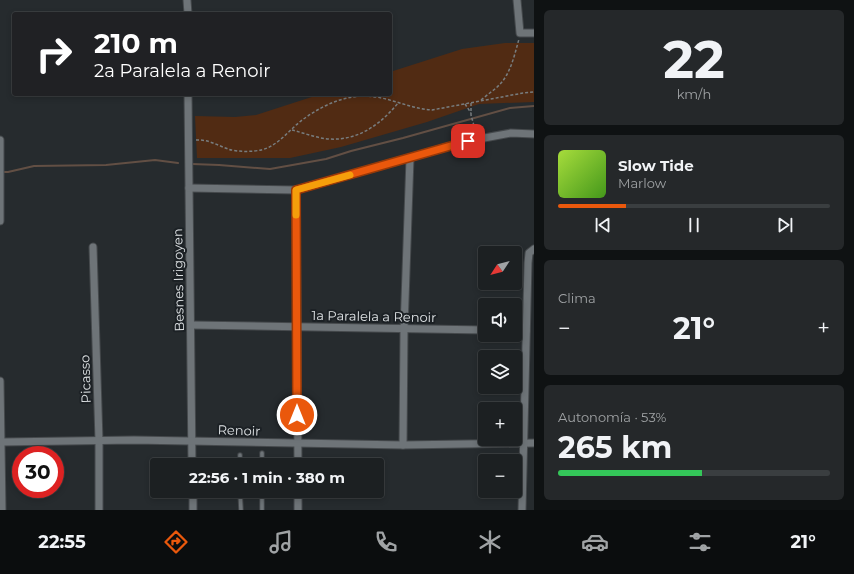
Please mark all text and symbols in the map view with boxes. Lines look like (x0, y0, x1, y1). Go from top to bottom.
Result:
text: 210 m (94, 26, 178, 60)
icon: right (28, 28, 80, 80)
text: 22 (663, 28, 725, 91)
text: 2a Paralela a Renoir (94, 60, 271, 82)
text: km/h (677, 86, 711, 102)
pin (451, 124, 485, 158)
icon: arrive (457, 130, 479, 152)
text: Slow Tide (618, 156, 694, 175)
text: Marlow (618, 175, 666, 191)
icon: previous (592, 214, 614, 236)
icon: pause (683, 214, 705, 236)
icon: next (774, 214, 796, 236)
street label: Besnes Irigoyen (169, 228, 187, 332)
north arrow (478, 246, 522, 290)
map controls (478, 246, 522, 498)
text: Clima (558, 290, 596, 306)
button: sound (478, 298, 522, 342)
street label: 1a Paralela a Renoir (311, 307, 437, 325)
text: 21° (673, 310, 715, 347)
text: − (558, 315, 571, 342)
text: + (817, 315, 830, 342)
button: layers (478, 350, 522, 394)
street label: Picasso (76, 354, 94, 404)
position arrow (276, 394, 318, 436)
button: + (478, 402, 522, 446)
text: Autonomía · 53% (558, 409, 666, 425)
street label: Renoir (217, 421, 261, 439)
text: 265 km (558, 429, 672, 466)
speed limit sign: 30 (12, 446, 64, 498)
button: − (478, 454, 522, 498)
text: 22:56 · 1 min · 380 m (189, 468, 345, 487)
icon: directions (162, 528, 190, 556)
icon: music (267, 528, 295, 556)
icon: phone (372, 528, 400, 556)
icon: climate (476, 528, 504, 556)
icon: car (581, 528, 609, 556)
icon: filters (686, 528, 714, 556)
text: 22:55 (38, 531, 86, 553)
text: 21° (790, 531, 816, 553)

